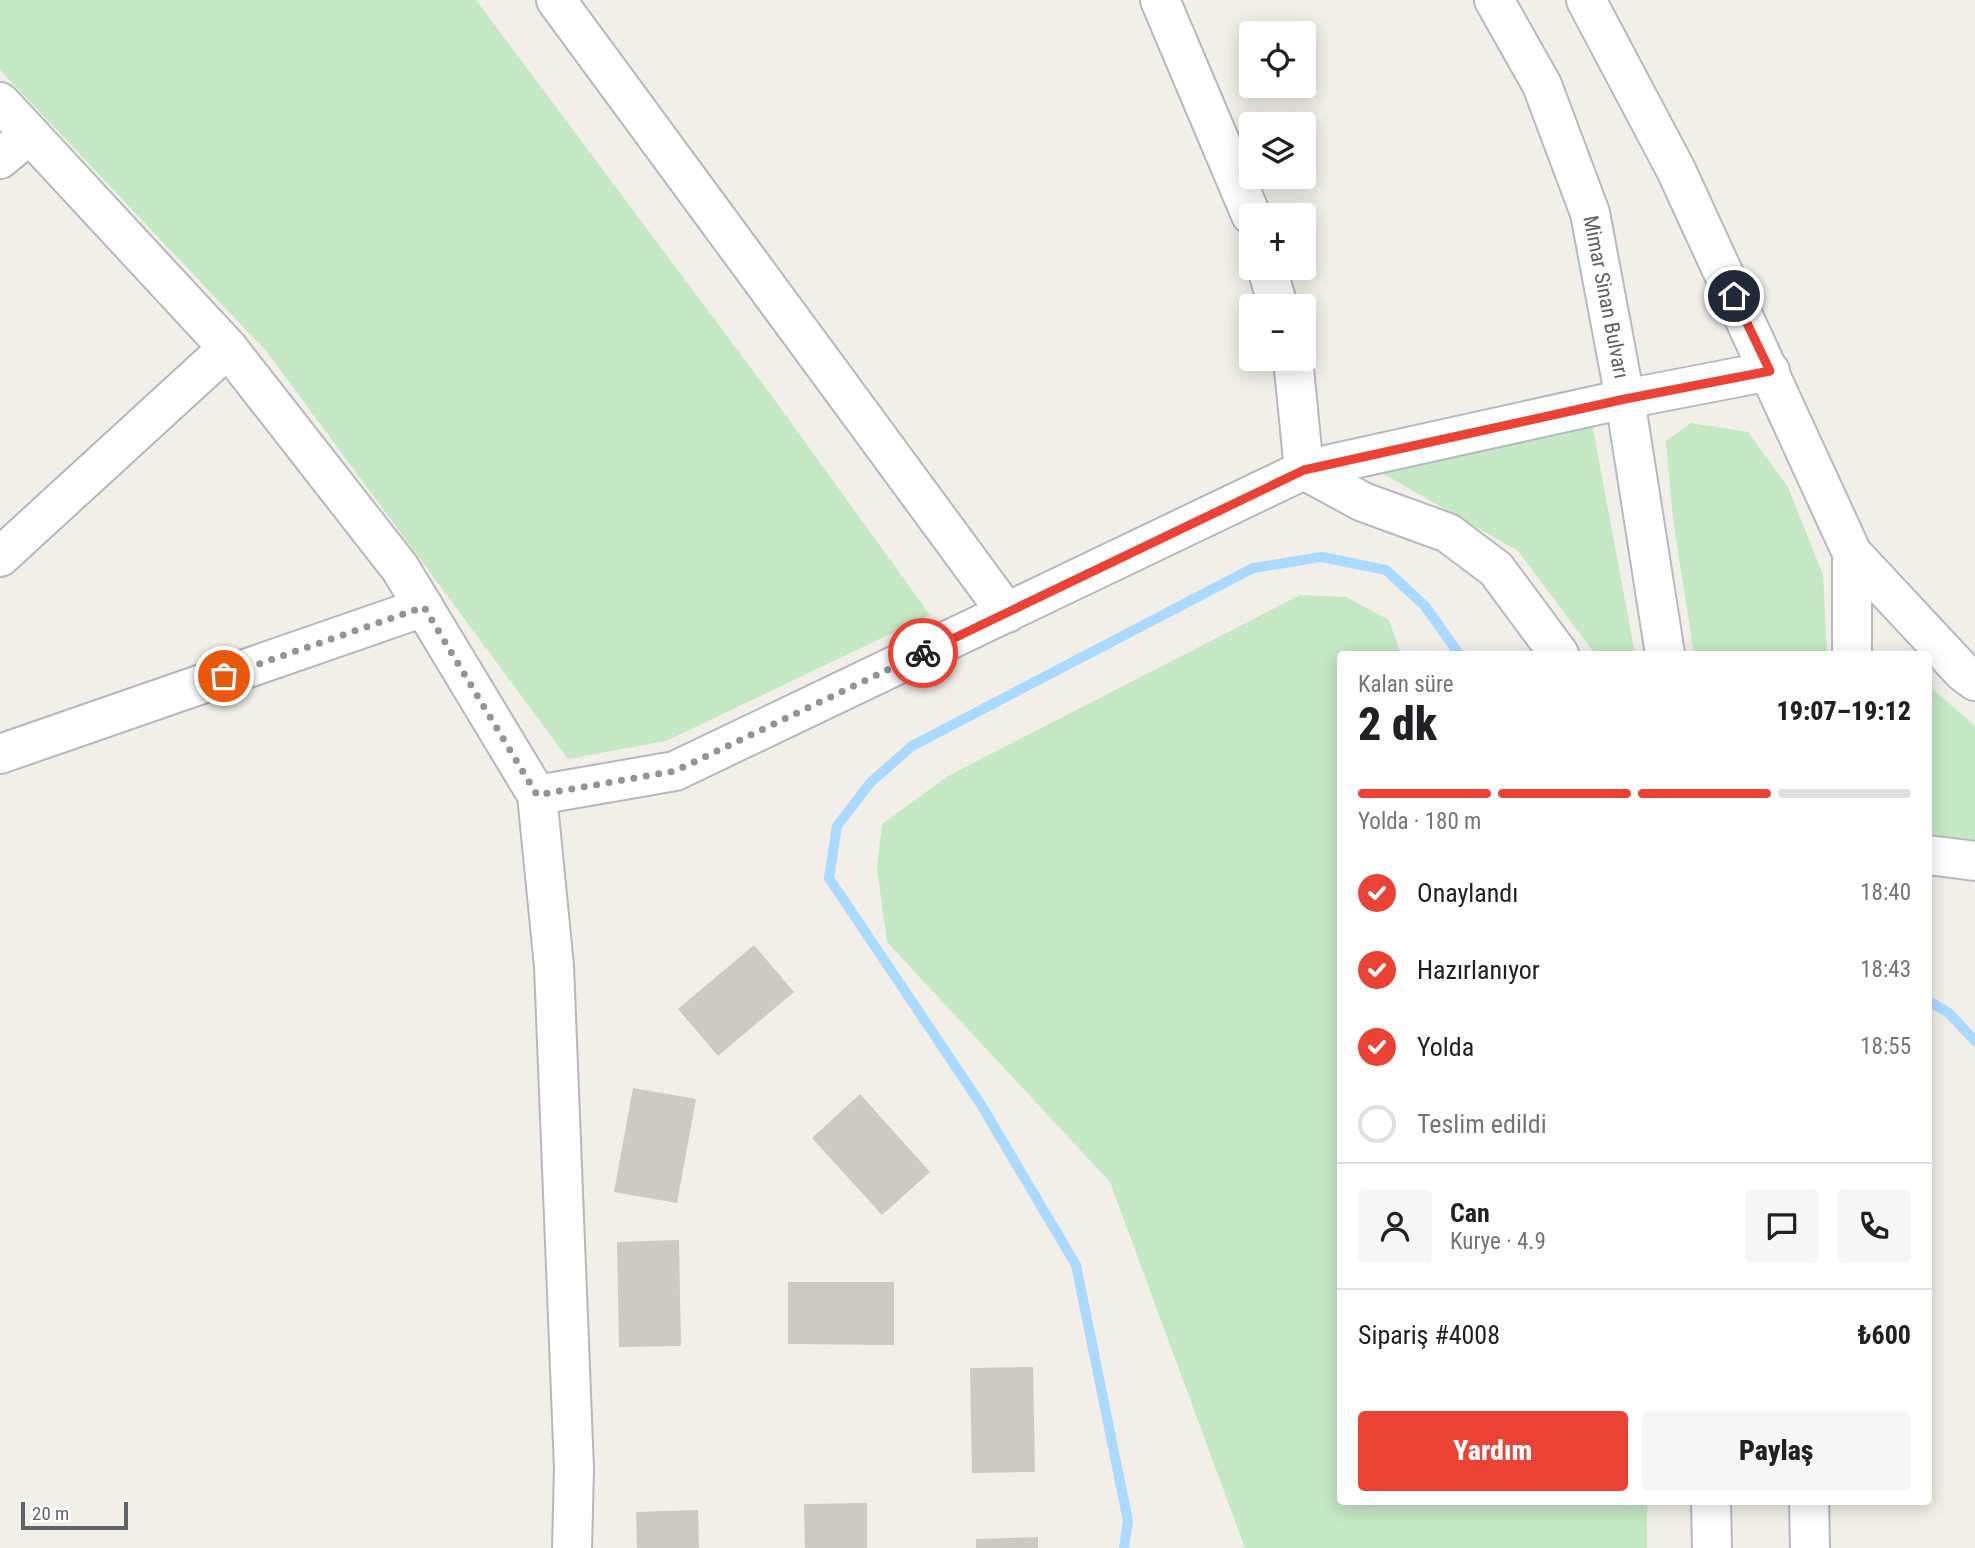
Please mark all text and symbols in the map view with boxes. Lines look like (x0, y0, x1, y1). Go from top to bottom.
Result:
map controls (1239, 21, 1316, 371)
button: locate (1239, 21, 1316, 98)
button: layers (1239, 112, 1316, 189)
button: + (1239, 203, 1316, 280)
street label: Mimar Sinan Bulvarı (1578, 214, 1634, 380)
pin (1704, 266, 1764, 326)
icon: home (1715, 277, 1753, 315)
button: − (1239, 294, 1316, 371)
courier (888, 618, 958, 688)
icon: bike (904, 634, 942, 672)
pin (194, 646, 254, 706)
icon: bag (205, 657, 243, 695)
text: Kalan süre (1358, 671, 1453, 698)
text: 19:07–19:12 (1777, 696, 1911, 726)
text: 2 dk (1358, 697, 1437, 751)
text: Yolda · 180 m (1358, 808, 1481, 835)
icon: check (1358, 874, 1396, 912)
text: Onaylandı (1417, 878, 1518, 908)
text: 18:40 (1860, 879, 1911, 906)
icon: check (1358, 951, 1396, 989)
text: Hazırlanıyor (1417, 955, 1540, 985)
text: 18:43 (1860, 956, 1911, 983)
icon: check (1358, 1028, 1396, 1066)
text: Yolda (1417, 1032, 1474, 1062)
text: 18:55 (1860, 1033, 1911, 1060)
text: Teslim edildi (1417, 1109, 1547, 1139)
button: person (1358, 1189, 1432, 1263)
button: chat (1745, 1189, 1819, 1263)
button: phone (1837, 1189, 1911, 1263)
text: Can (1450, 1198, 1490, 1228)
text: Kurye · 4.9 (1450, 1228, 1546, 1255)
text: Sipariş #4008 (1358, 1320, 1500, 1350)
text: ₺600 (1858, 1320, 1911, 1350)
button: Yardım (1358, 1411, 1628, 1491)
button: Paylaş (1642, 1411, 1911, 1491)
scale bar (21, 1499, 128, 1531)
text: 20 m (32, 1502, 69, 1525)

